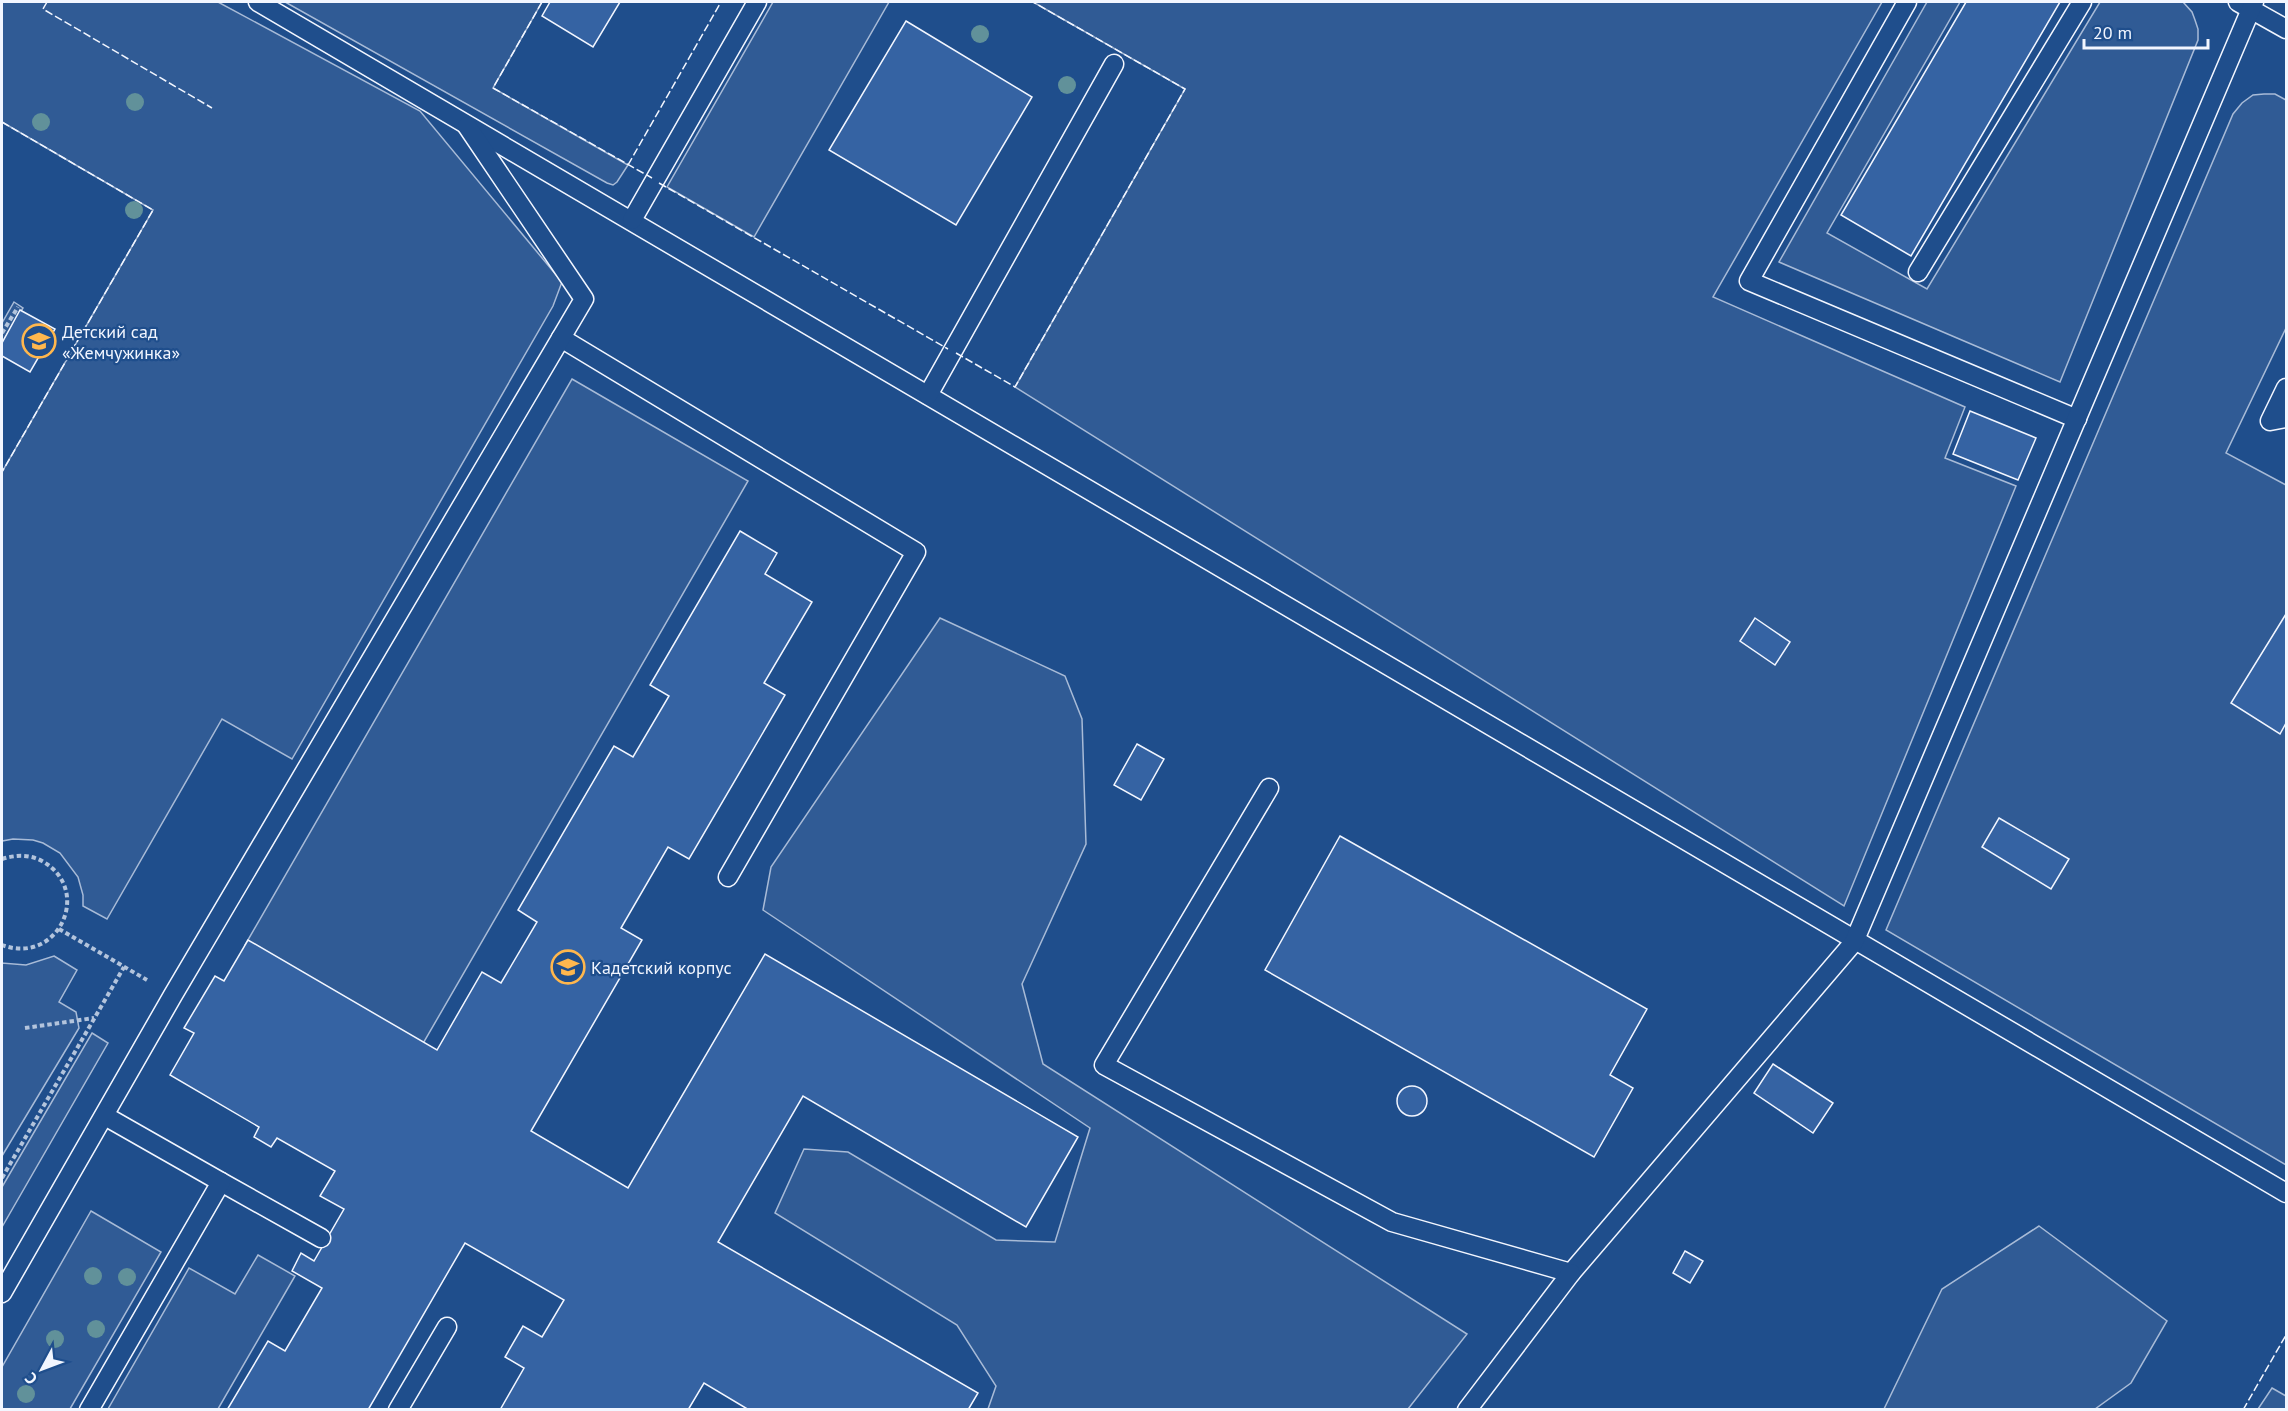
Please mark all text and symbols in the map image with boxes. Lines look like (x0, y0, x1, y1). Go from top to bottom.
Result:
scale bar (2084, 12, 2208, 50)
text: 20 m (2093, 21, 2132, 44)
place label: Детский сад «Жемчужинка» (62, 320, 180, 364)
school or university icon: Детский сад «Жемчужинка» (21, 323, 57, 359)
school or university icon: Кадетский корпус (550, 949, 586, 985)
place label: Кадетский корпус (591, 956, 732, 979)
north arrow (12, 1339, 72, 1399)
text: С (20, 1369, 41, 1389)

